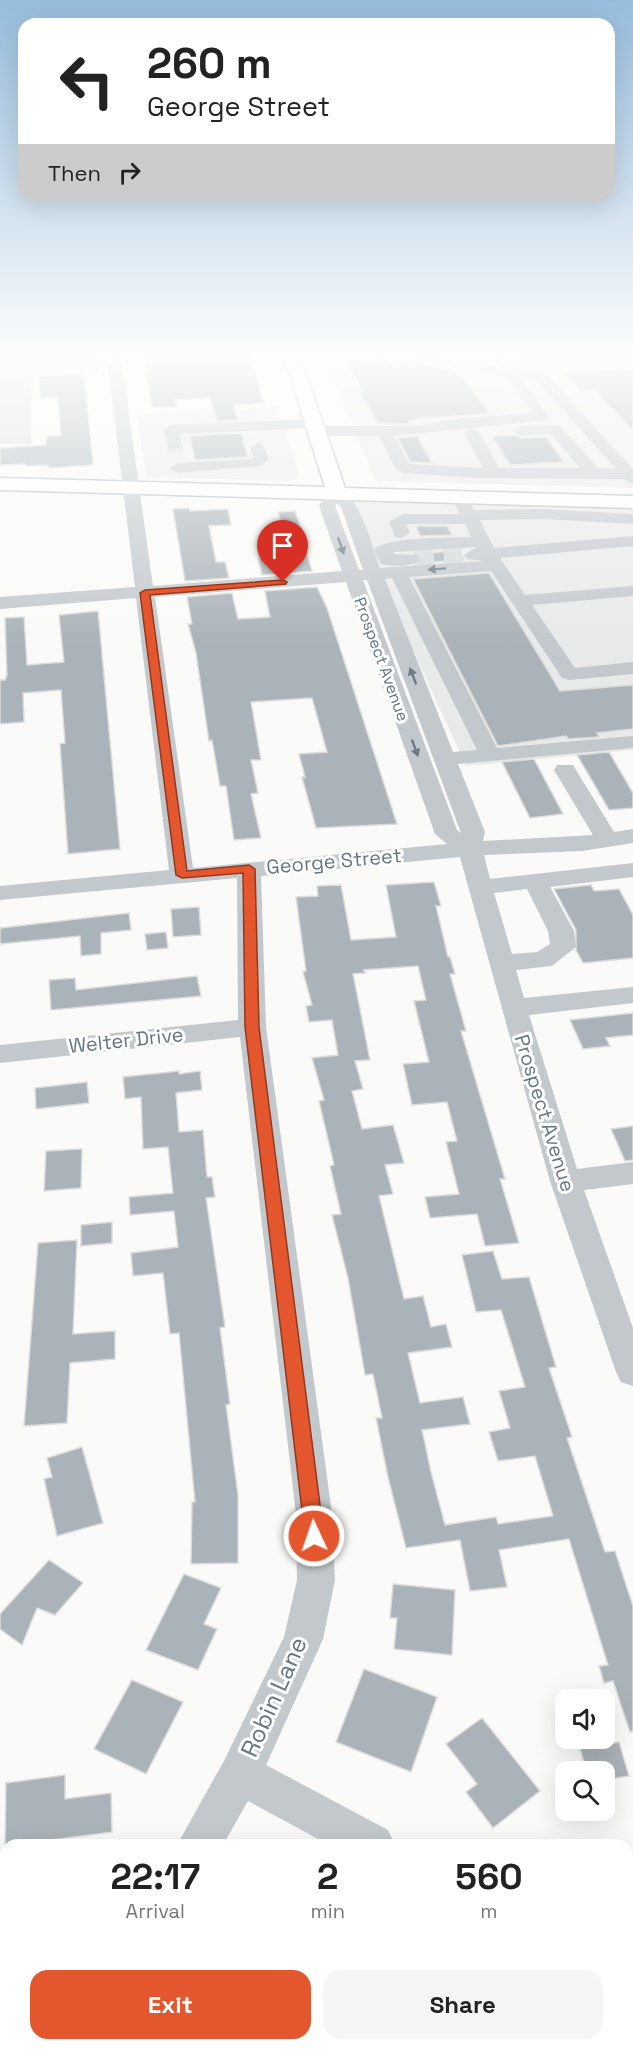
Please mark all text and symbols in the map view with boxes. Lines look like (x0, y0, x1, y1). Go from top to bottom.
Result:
text: 260 m (147, 37, 272, 90)
icon: left (48, 42, 126, 120)
text: George Street (147, 89, 330, 124)
icon: right (113, 156, 146, 189)
text: Then (48, 159, 101, 187)
pin (257, 520, 308, 582)
icon: arrive (266, 529, 299, 562)
one-way arrow (336, 537, 346, 555)
one-way arrow (427, 564, 446, 574)
street label: Prospect Avenue (349, 594, 414, 724)
one-way arrow (408, 667, 417, 685)
one-way arrow (411, 740, 421, 758)
street label: George Street (265, 842, 403, 880)
street label: Welter Drive (67, 1021, 185, 1059)
street label: Prospect Avenue (509, 1031, 581, 1195)
position arrow (282, 1504, 346, 1568)
street label: Robin Lane (233, 1632, 314, 1762)
map controls (555, 1689, 615, 1821)
button: sound (555, 1689, 615, 1749)
button: search (555, 1761, 615, 1821)
text: 22:17 (110, 1854, 200, 1900)
text: 2 (317, 1854, 338, 1900)
text: 560 (455, 1854, 523, 1900)
text: Arrival (126, 1898, 185, 1924)
text: min (311, 1898, 345, 1924)
text: m (480, 1898, 498, 1924)
button: Exit (30, 1970, 311, 2039)
button: Share (323, 1970, 603, 2039)

